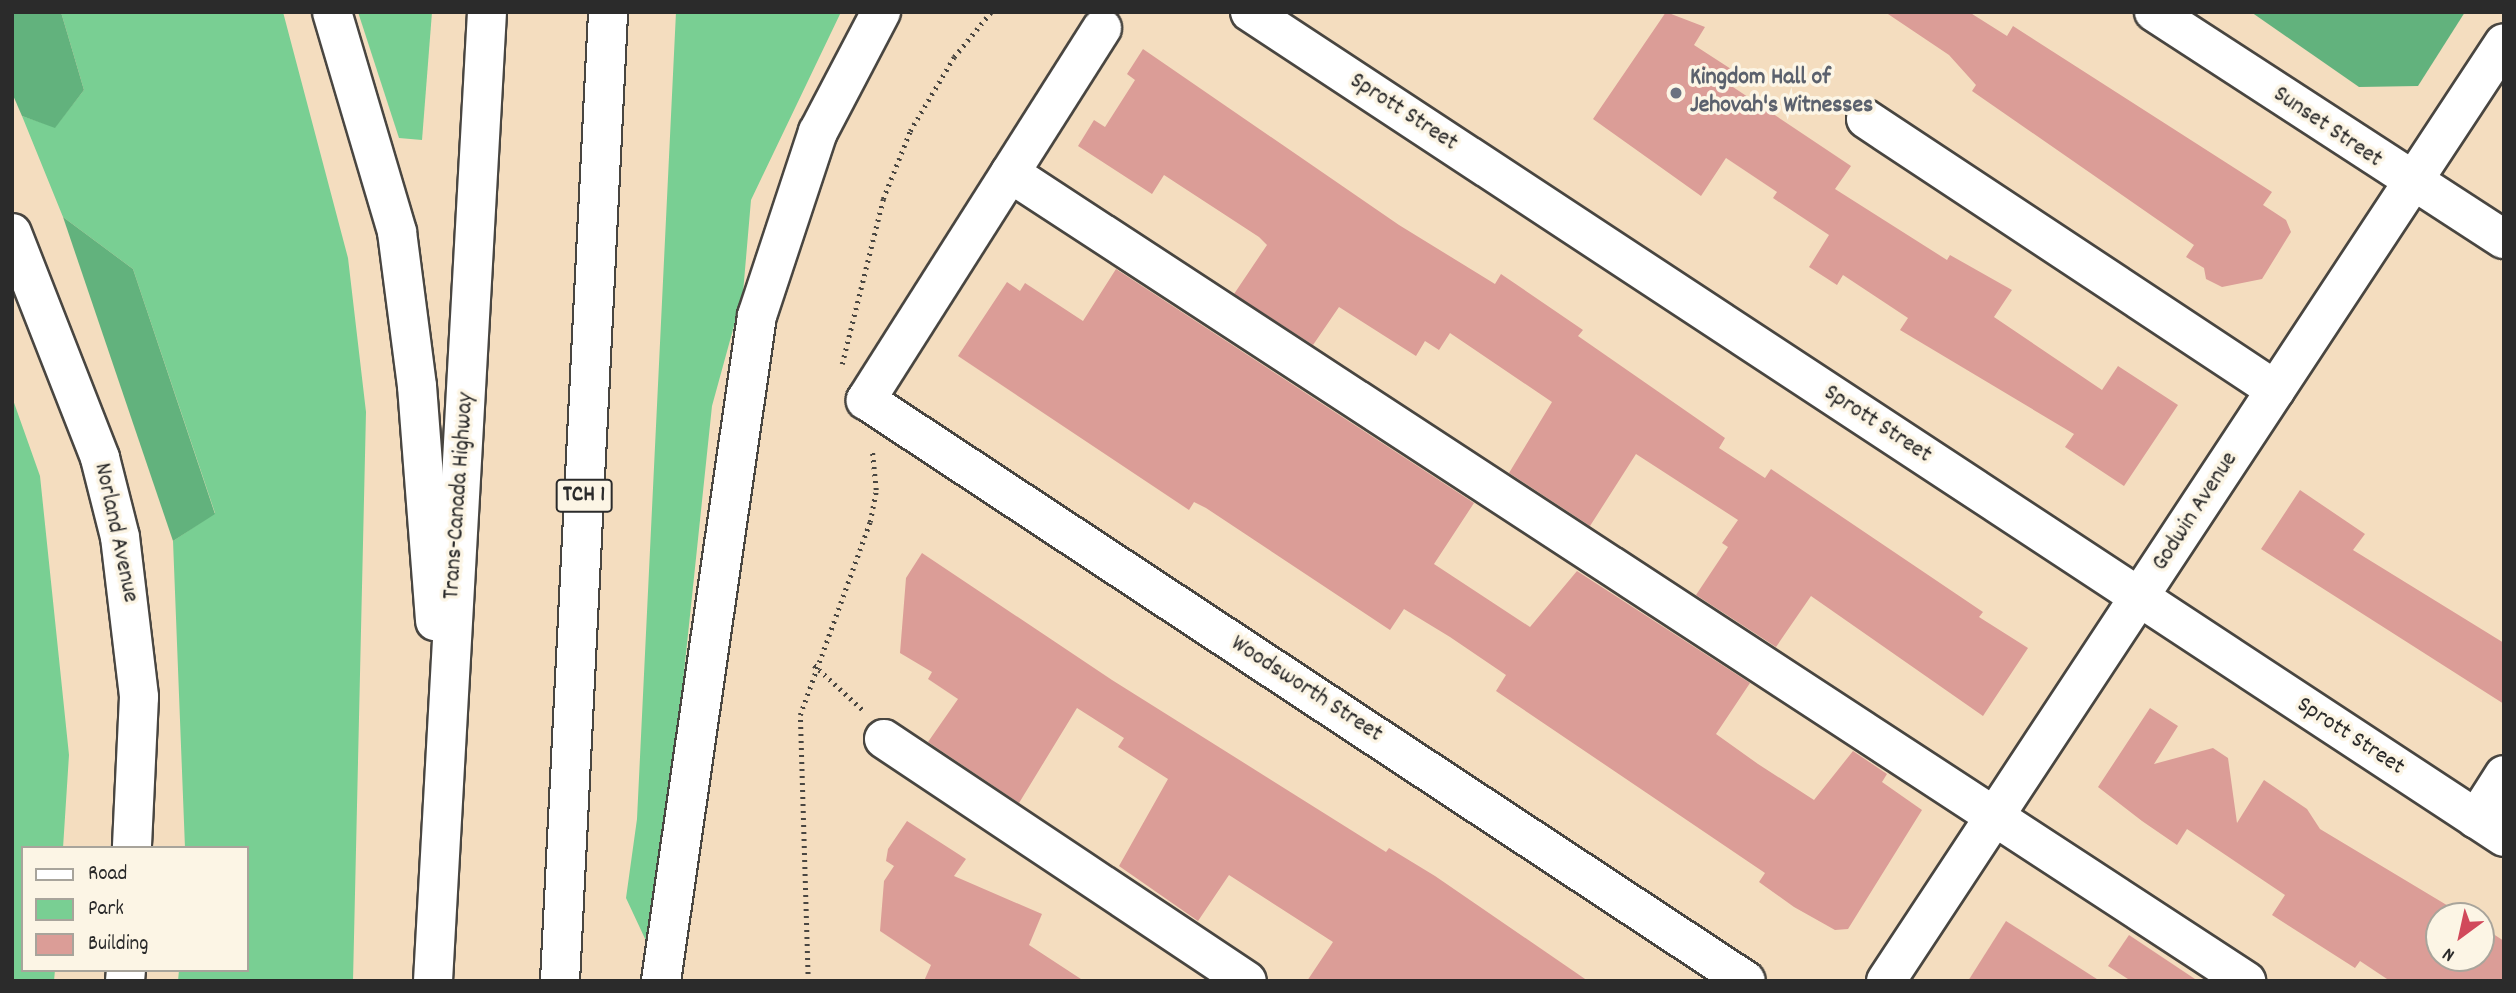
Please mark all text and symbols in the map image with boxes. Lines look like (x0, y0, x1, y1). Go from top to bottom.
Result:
place label: Kingdom Hall of Jehovah's Witnesses (1690, 65, 1873, 121)
street label: Sprott Street (1344, 67, 1462, 159)
street label: Sunset Street (2267, 81, 2387, 175)
marker: Kingdom Hall of Jehovah's Witnesses (1668, 85, 1684, 101)
street label: Sprott Street (1818, 379, 1936, 471)
street label: Trans-Canada Highway (438, 392, 482, 600)
street label: Godwin Avenue (2147, 447, 2245, 577)
street label: Norland Avenue (86, 461, 144, 605)
road number: TCH 1 (554, 476, 614, 516)
street label: Woodsworth Street (1225, 630, 1387, 750)
street label: Sprott Street (2291, 691, 2409, 783)
legend (21, 846, 248, 972)
text: Road (88, 860, 127, 890)
text: Park (88, 895, 124, 925)
north arrow (2425, 902, 2495, 972)
text: Building (88, 930, 148, 960)
text: N (2438, 939, 2461, 967)

